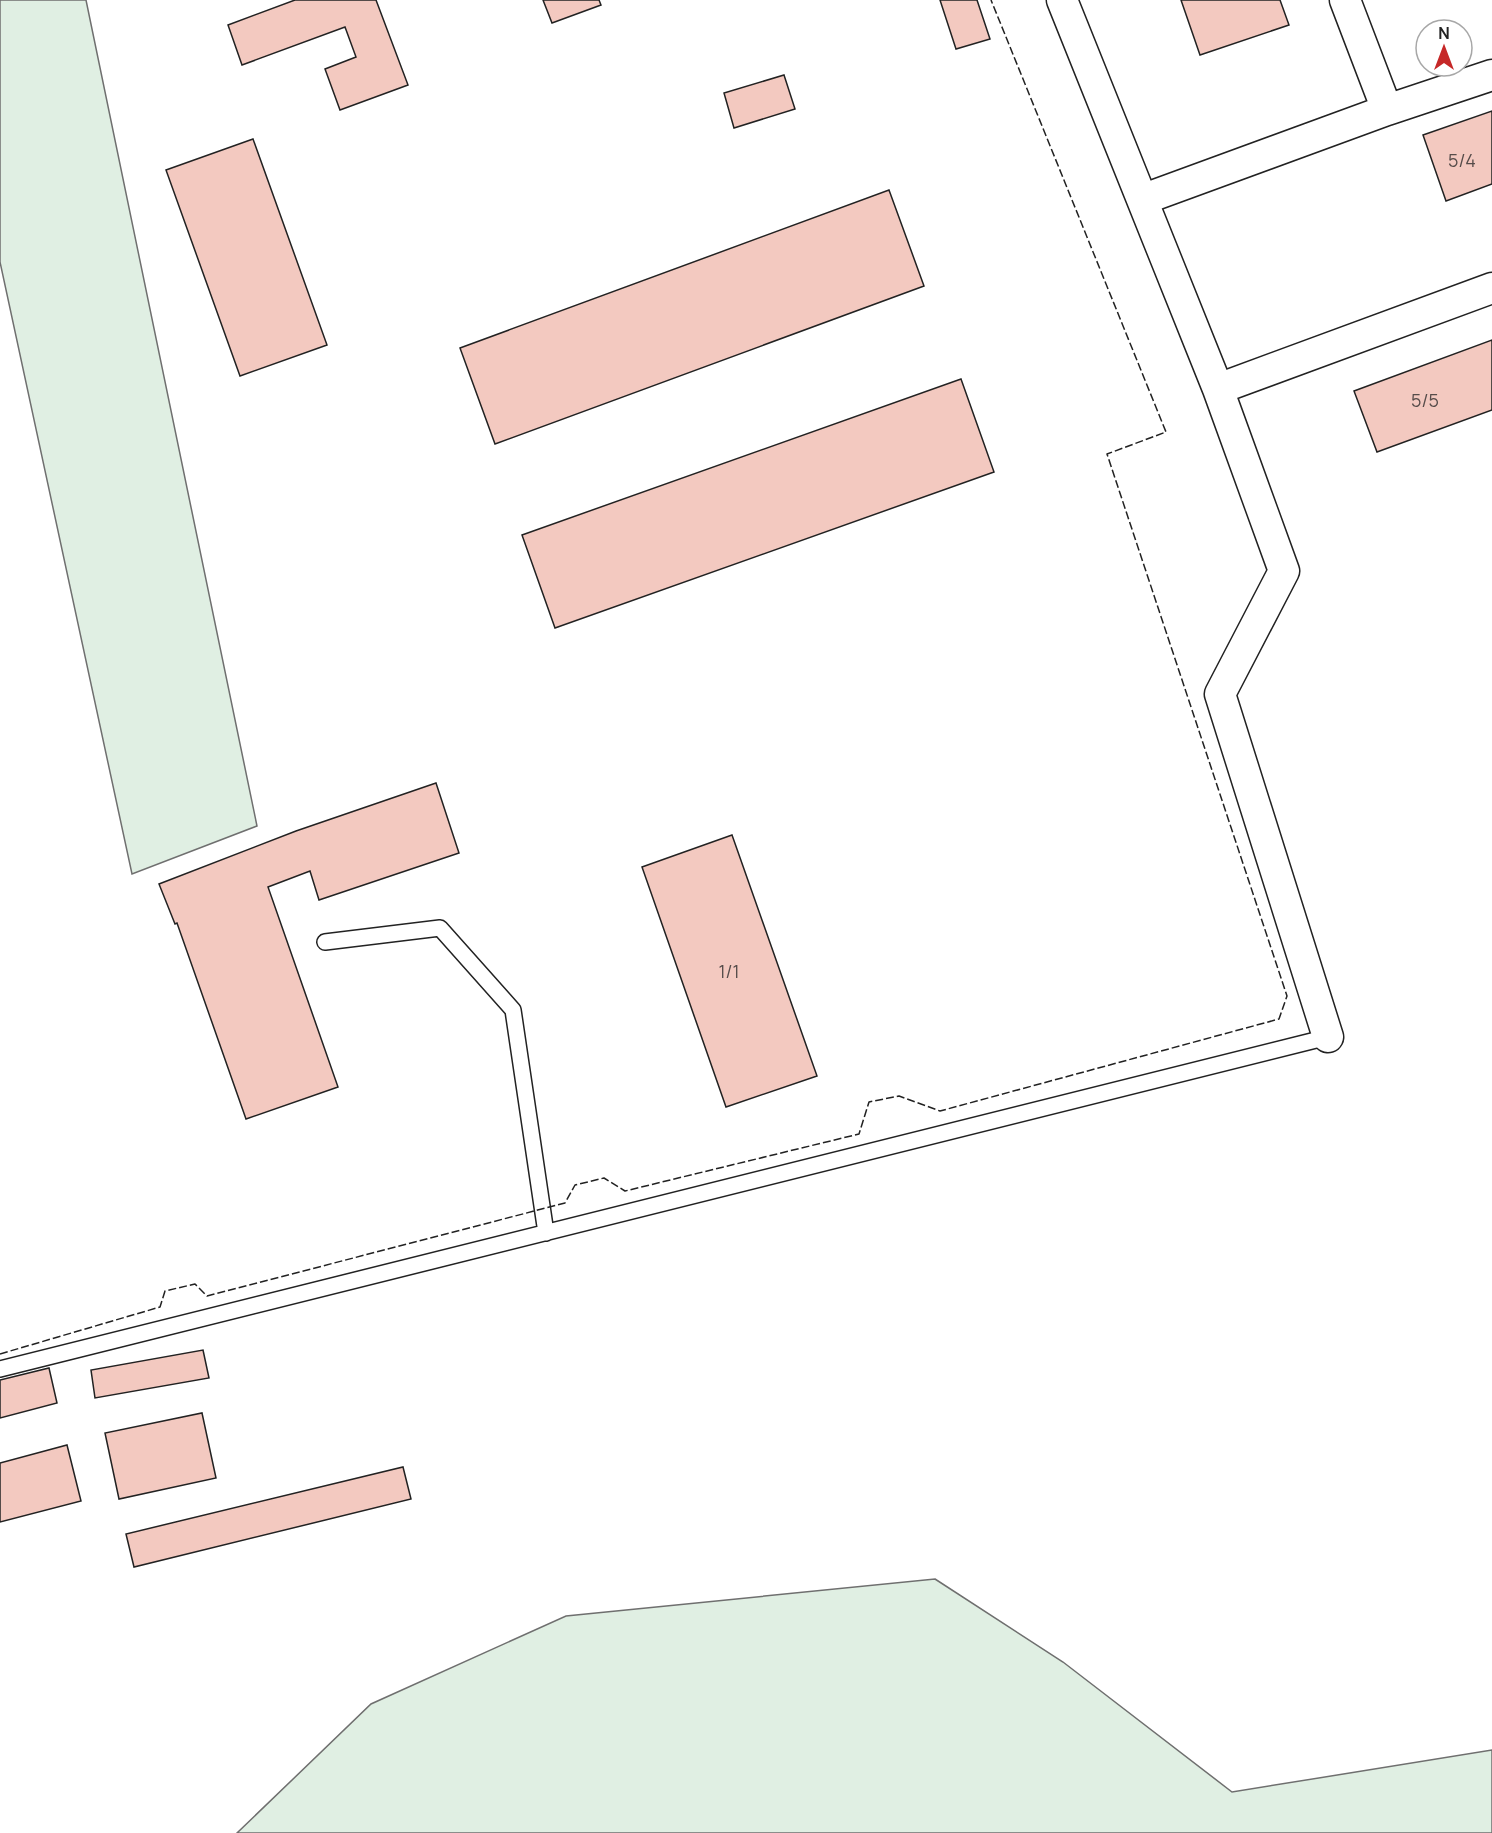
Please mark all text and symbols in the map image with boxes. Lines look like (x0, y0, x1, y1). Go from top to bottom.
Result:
north arrow (1414, 18, 1474, 78)
text: N (1438, 22, 1450, 44)
house number: 5/4 (1448, 148, 1476, 172)
house number: 5/5 (1411, 388, 1439, 412)
house number: 1/1 (718, 959, 740, 983)

